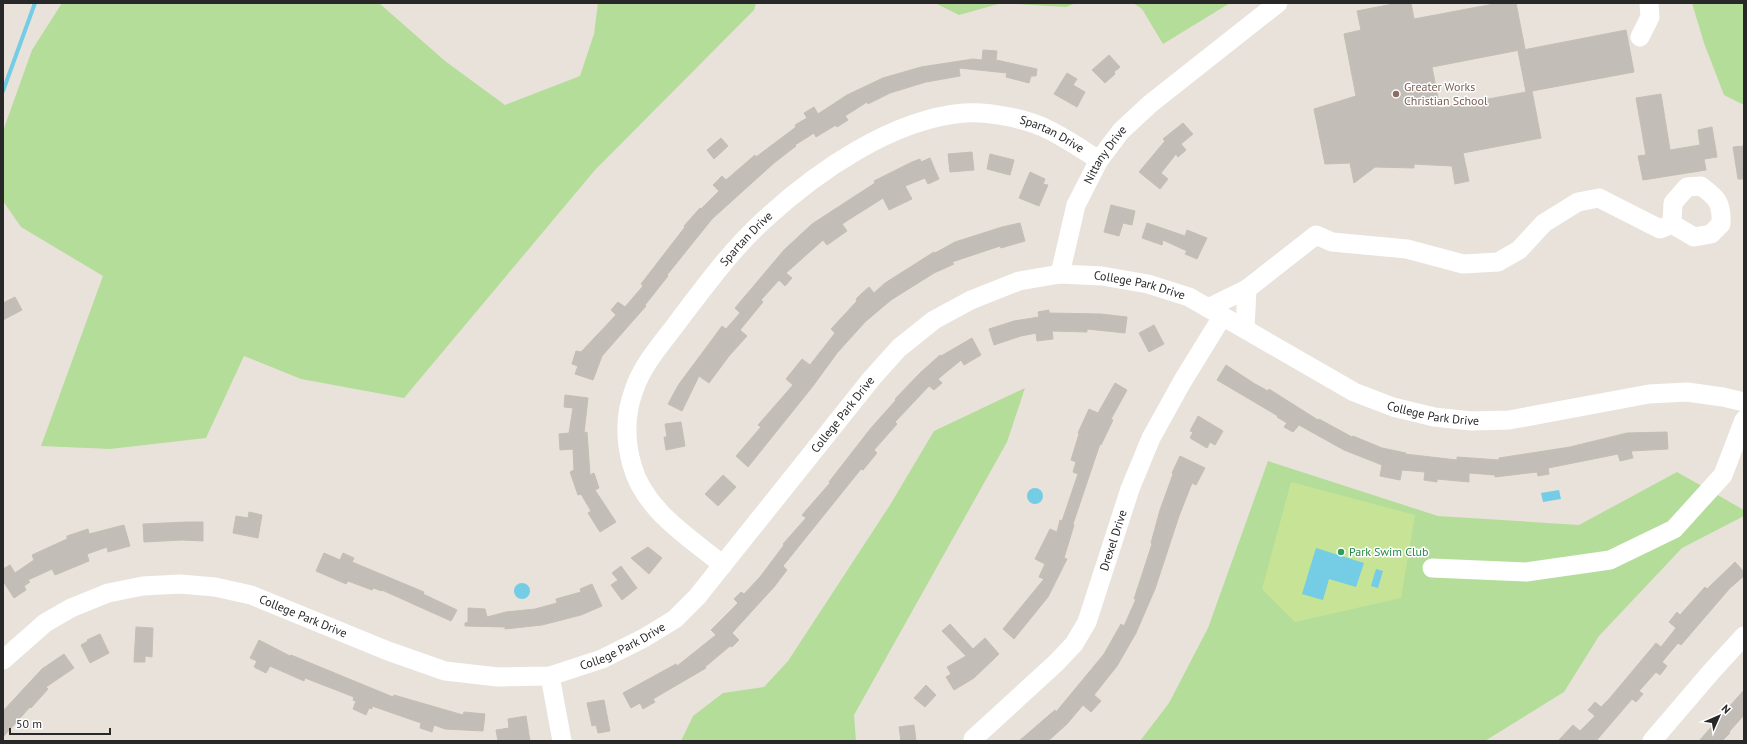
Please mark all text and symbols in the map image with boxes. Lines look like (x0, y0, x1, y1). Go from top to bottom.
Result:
place label: Greater Works Christian School (1404, 79, 1488, 108)
marker: Greater Works Christian School (1391, 89, 1401, 99)
street label: Spartan Drive (1018, 112, 1087, 156)
street label: Nittany Drive (1080, 122, 1129, 186)
street label: Spartan Drive (716, 208, 775, 269)
street label: College Park Drive (1093, 268, 1187, 302)
street label: College Park Drive (807, 373, 877, 456)
street label: College Park Drive (1385, 397, 1479, 428)
street label: Drexel Drive (1096, 508, 1130, 573)
place label: Park Swim Club (1349, 544, 1429, 559)
marker: Park Swim Club (1336, 547, 1346, 557)
street label: College Park Drive (257, 591, 349, 640)
street label: College Park Drive (578, 619, 668, 673)
north arrow (1699, 696, 1739, 736)
text: N (1719, 701, 1734, 716)
scale bar (10, 710, 110, 736)
text: 50 m (16, 716, 42, 731)

